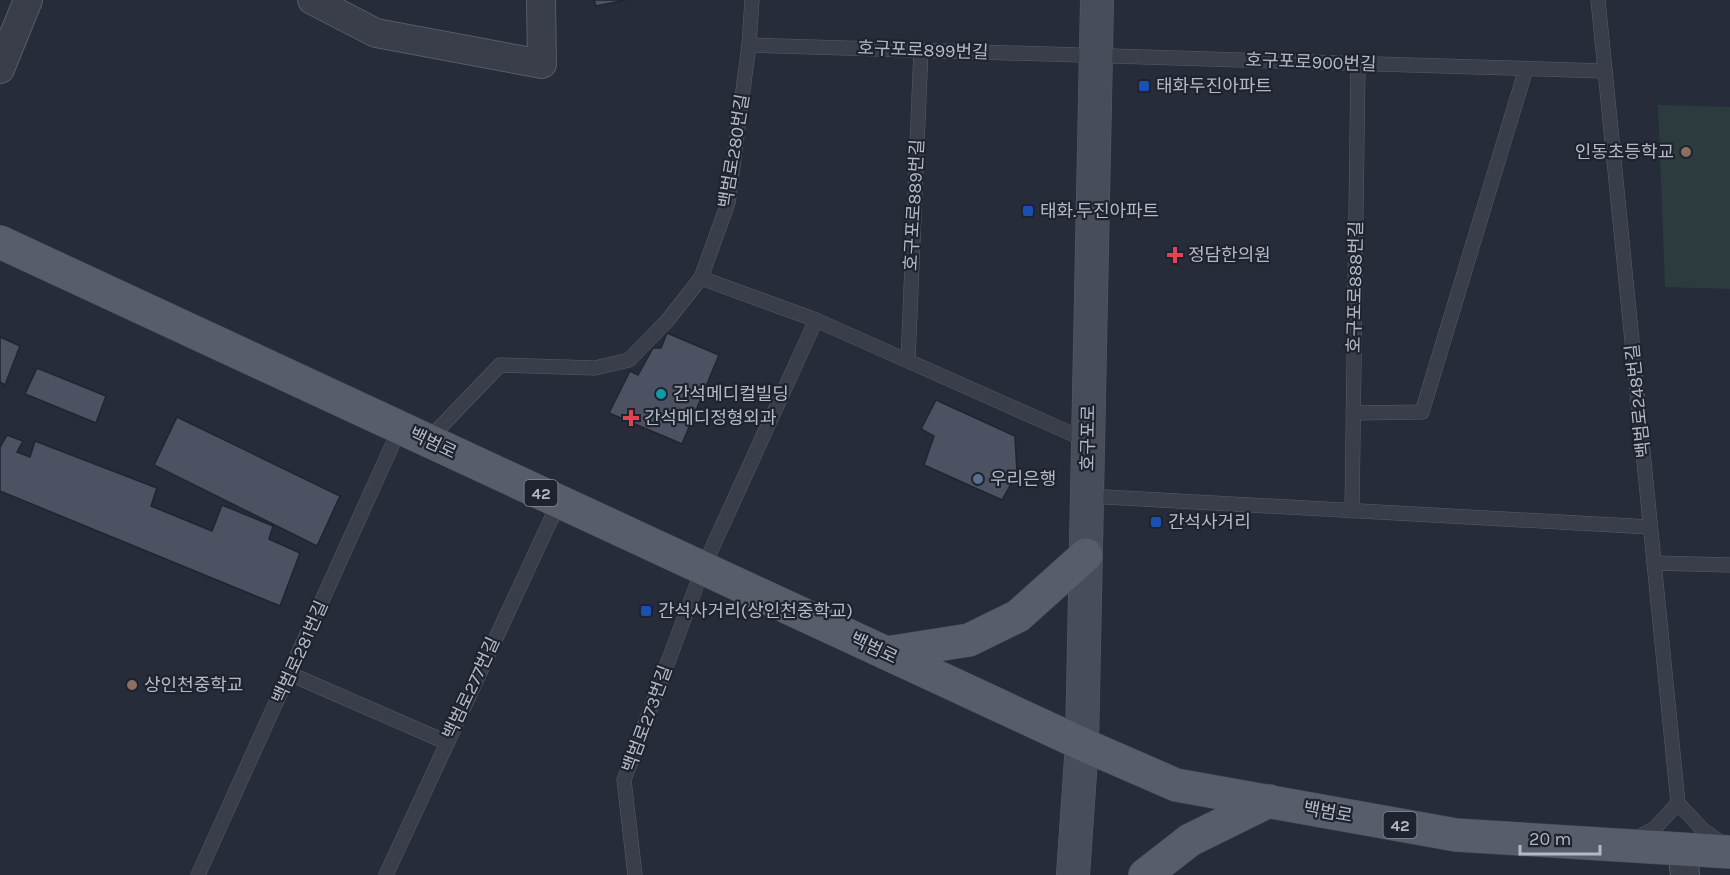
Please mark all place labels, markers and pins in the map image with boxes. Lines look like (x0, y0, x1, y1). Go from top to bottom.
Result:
place label: 태화두진아파트 (1156, 75, 1272, 97)
marker: 태화두진아파트 (1137, 79, 1151, 93)
place label: 인동초등학교 (1575, 141, 1674, 163)
marker: 인동초등학교 (1679, 145, 1693, 159)
place label: 태화.두진아파트 (1040, 200, 1159, 222)
marker: 태화.두진아파트 (1021, 204, 1035, 218)
place label: 정담한의원 (1188, 244, 1271, 266)
marker: 정담한의원 (1166, 246, 1184, 264)
place label: 간석메디컬빌딩 (673, 383, 789, 405)
marker: 간석메디컬빌딩 (654, 387, 668, 401)
place label: 간석메디정형외과 (644, 407, 777, 429)
marker: 간석메디정형외과 (622, 409, 640, 427)
place label: 우리은행 (990, 468, 1056, 490)
marker: 우리은행 (971, 472, 985, 486)
place label: 간석사거리 (1168, 511, 1251, 533)
marker: 간석사거리 (1149, 515, 1163, 529)
place label: 간석사거리(상인천중학교) (658, 600, 853, 622)
marker: 간석사거리(상인천중학교) (639, 604, 653, 618)
place label: 상인천중학교 (144, 674, 243, 696)
marker: 상인천중학교 (125, 678, 139, 692)

